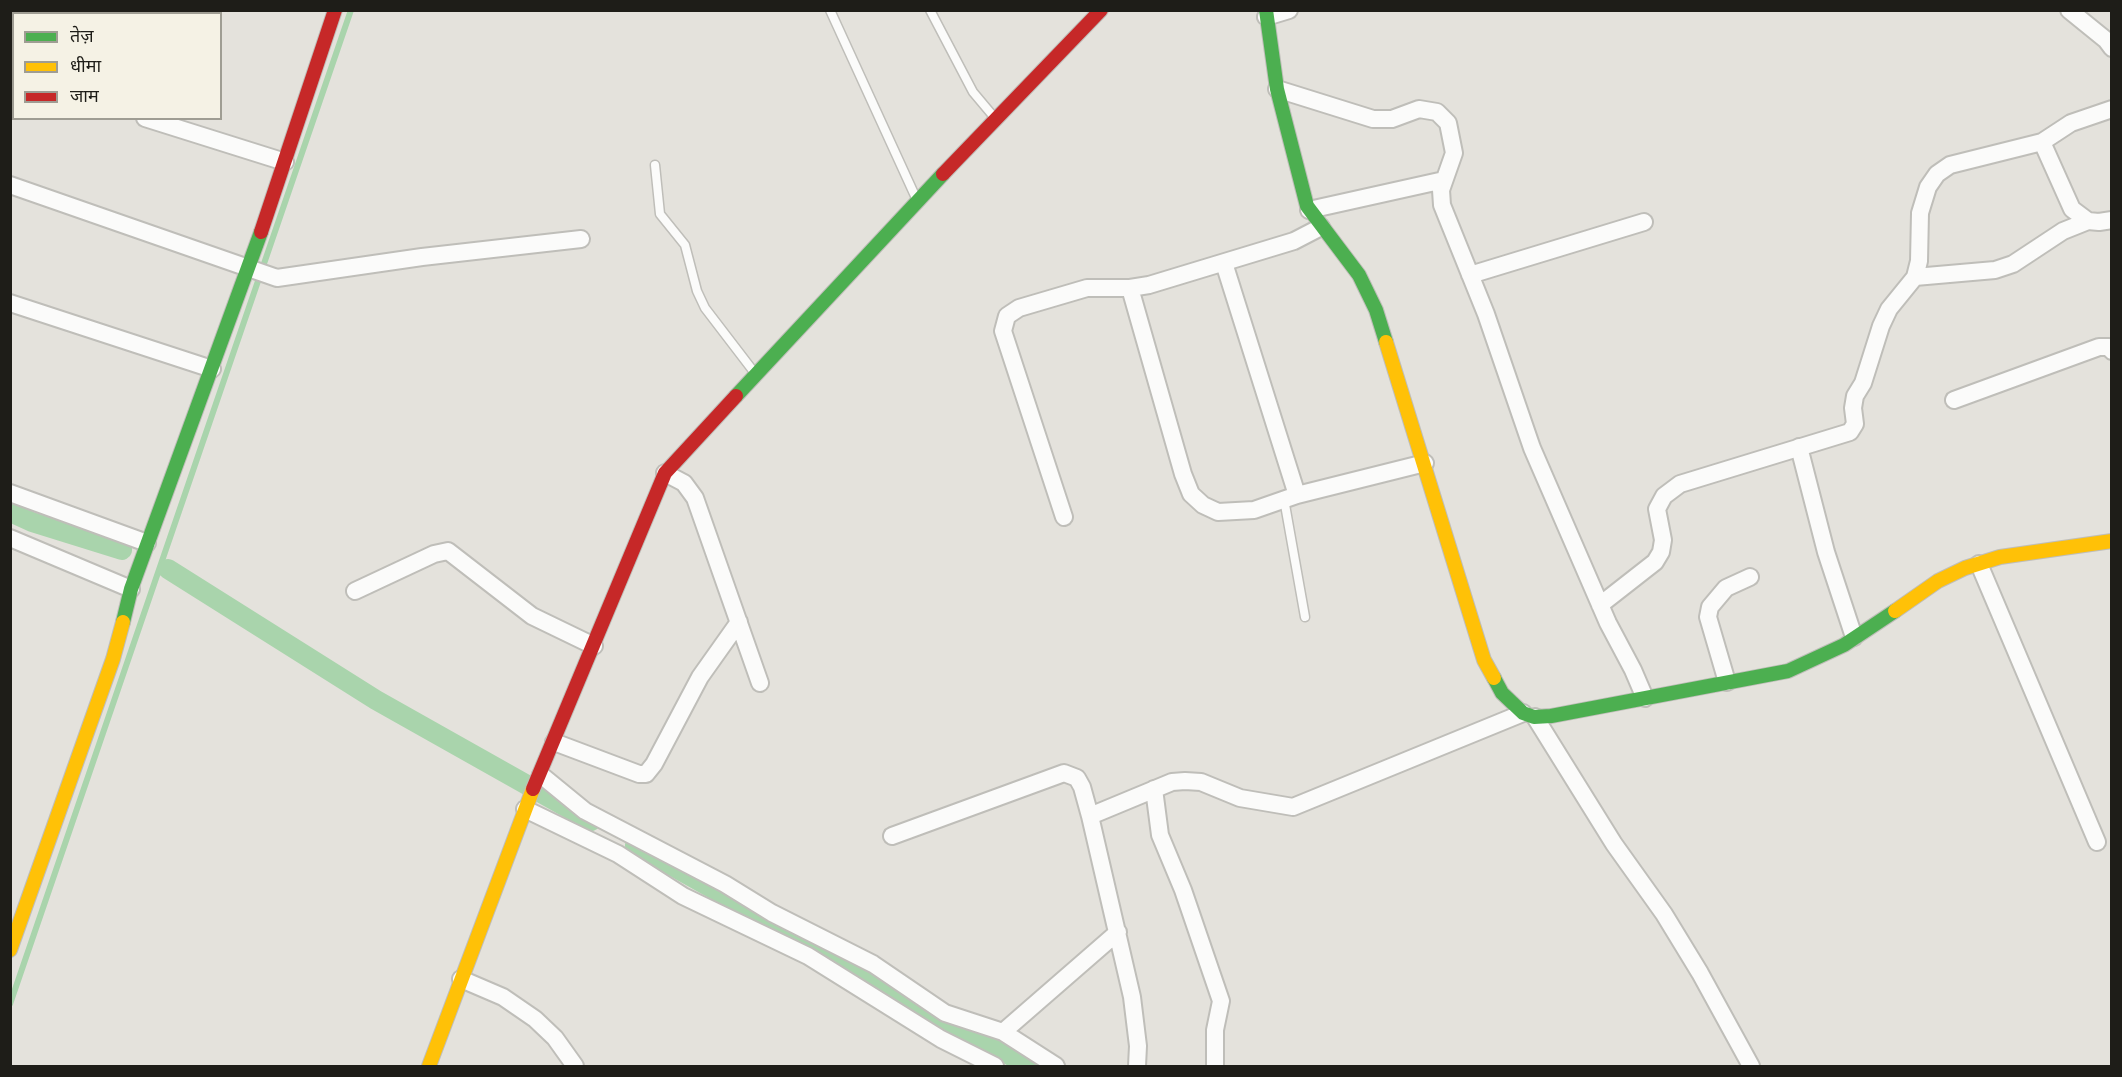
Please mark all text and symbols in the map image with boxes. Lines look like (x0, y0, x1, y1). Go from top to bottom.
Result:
legend (12, 12, 222, 120)
text: तेज़ (70, 26, 94, 46)
text: धीमा (70, 56, 101, 76)
text: जाम (70, 86, 99, 106)

